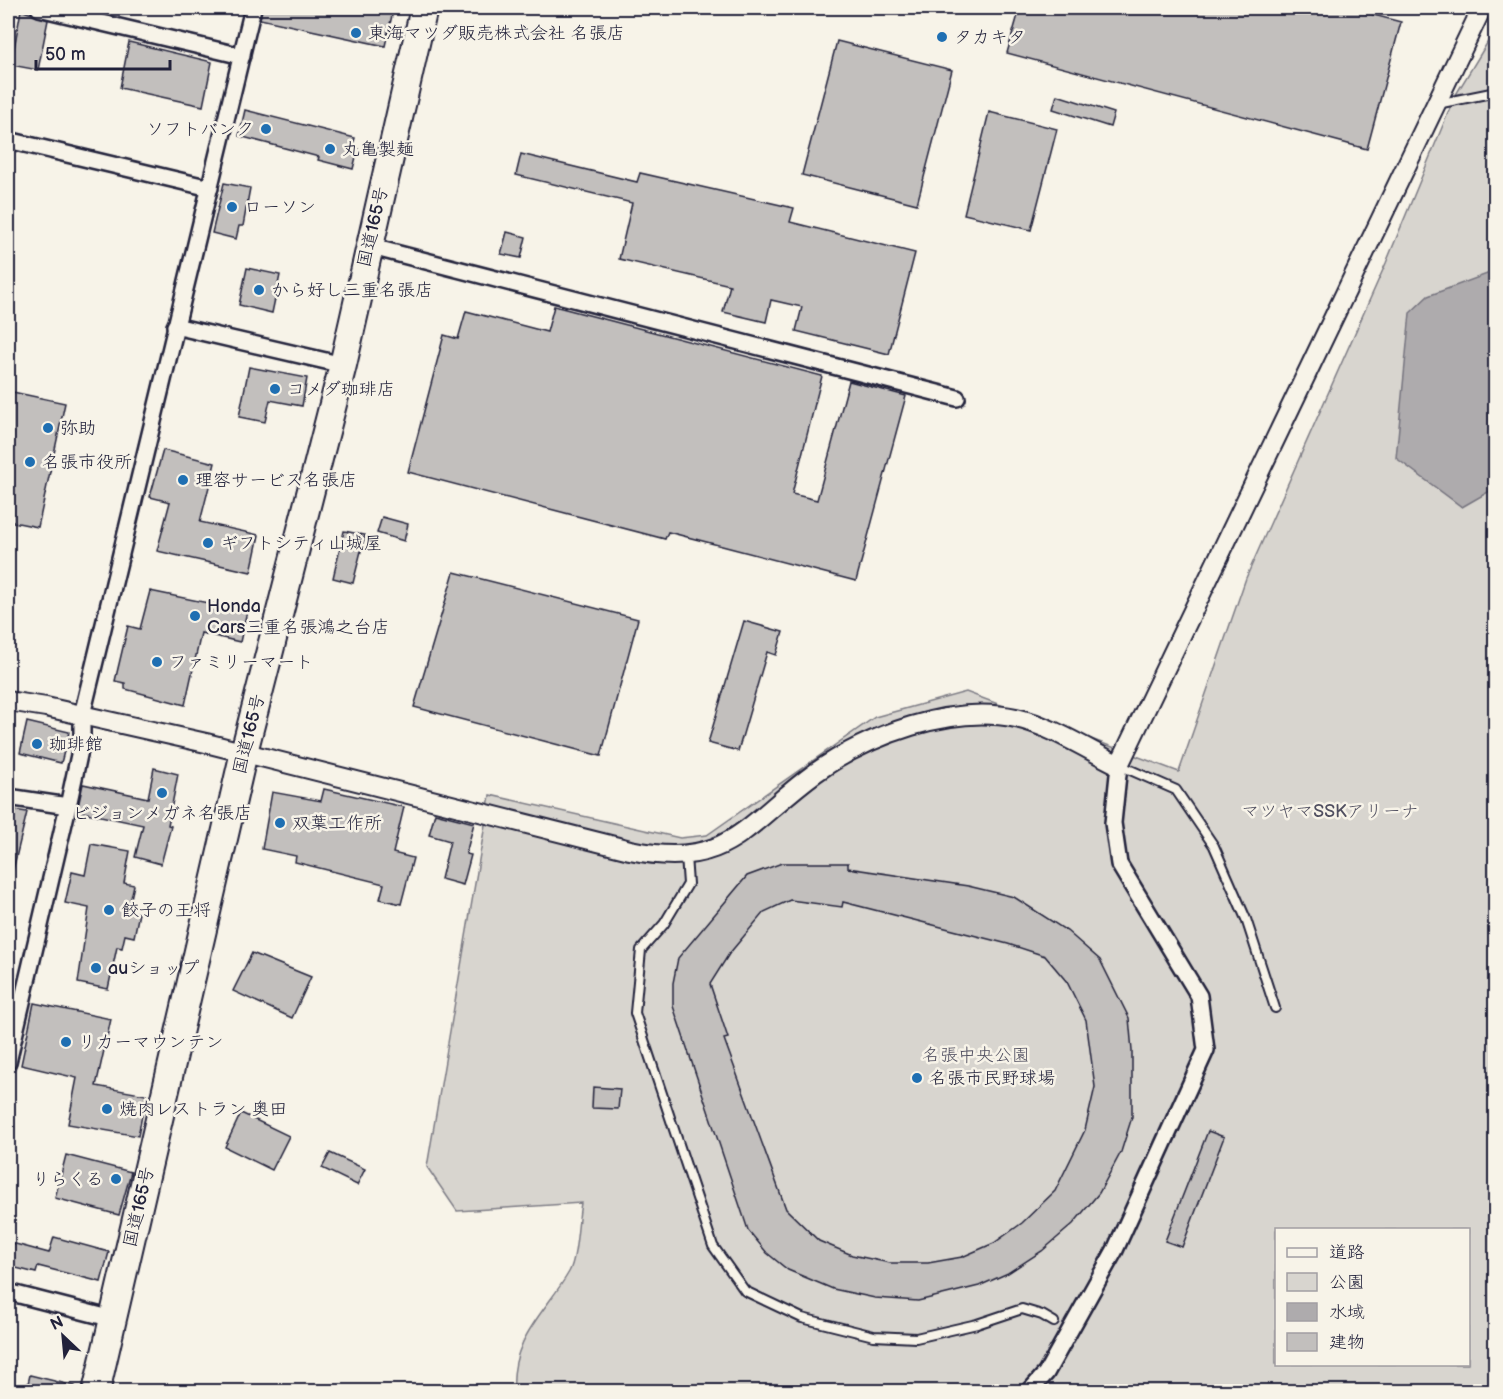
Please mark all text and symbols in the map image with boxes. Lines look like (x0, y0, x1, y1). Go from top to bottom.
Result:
place label: 東海マツダ販売株式会社 名張店 (368, 23, 625, 44)
marker: 東海マツダ販売株式会社 名張店 (349, 26, 363, 40)
place label: タカキタ (954, 27, 1026, 48)
marker: タカキタ (935, 30, 949, 44)
scale bar (36, 33, 170, 71)
text: 50 m (45, 44, 86, 65)
place label: ソフトバンク (146, 119, 254, 140)
marker: ソフトバンク (259, 122, 273, 136)
place label: 丸亀製麺 (342, 139, 414, 160)
marker: 丸亀製麺 (323, 142, 337, 156)
street label: 国道165号 (354, 185, 392, 269)
place label: ローソン (244, 197, 316, 218)
marker: ローソン (225, 200, 239, 214)
place label: から好し三重名張店 (271, 280, 433, 301)
marker: から好し三重名張店 (252, 283, 266, 297)
place label: コメダ珈琲店 (287, 379, 395, 400)
marker: コメダ珈琲店 (268, 382, 282, 396)
place label: 弥助 (60, 418, 96, 439)
marker: 弥助 (41, 421, 55, 435)
place label: 名張市役所 (42, 452, 132, 473)
marker: 名張市役所 (23, 455, 37, 469)
place label: 理容サービス名張店 (195, 470, 357, 491)
marker: 理容サービス名張店 (176, 473, 190, 487)
place label: ギフトシティ山城屋 (220, 533, 382, 554)
marker: ギフトシティ山城屋 (201, 536, 215, 550)
place label: Honda Cars三重名張鴻之台店 (207, 596, 389, 638)
marker: Honda Cars三重名張鴻之台店 (188, 609, 202, 623)
place label: ファミリーマート (169, 652, 313, 673)
marker: ファミリーマート (150, 655, 164, 669)
street label: 国道165号 (229, 692, 269, 776)
place label: 珈琲館 (49, 734, 103, 755)
marker: 珈琲館 (30, 737, 44, 751)
marker: ビジョンメガネ名張店 (155, 786, 169, 800)
park label: マツヤマSSKアリーナ (1241, 801, 1419, 822)
place label: ビジョンメガネ名張店 (72, 803, 252, 824)
place label: 双葉工作所 (292, 813, 382, 834)
marker: 双葉工作所 (273, 816, 287, 830)
place label: 餃子の王将 (121, 900, 211, 921)
marker: 餃子の王将 (102, 903, 116, 917)
place label: auショップ (108, 958, 200, 979)
marker: auショップ (89, 961, 103, 975)
place label: リカーマウンテン (78, 1032, 223, 1053)
marker: リカーマウンテン (59, 1035, 73, 1049)
park label: 名張中央公園 (922, 1045, 1030, 1066)
place label: 名張市民野球場 (929, 1068, 1055, 1089)
marker: 名張市民野球場 (910, 1071, 924, 1085)
place label: 焼肉レストラン 奥田 (119, 1099, 287, 1120)
marker: 焼肉レストラン 奥田 (100, 1102, 114, 1116)
street label: 国道165号 (120, 1165, 158, 1249)
place label: りらくる (32, 1169, 104, 1190)
marker: りらくる (109, 1172, 123, 1186)
legend (1275, 1228, 1470, 1366)
text: 道路 (1329, 1242, 1365, 1263)
text: 公園 (1329, 1272, 1365, 1293)
text: 水域 (1329, 1302, 1365, 1323)
north arrow (33, 1306, 93, 1366)
text: N (48, 1313, 67, 1335)
text: 建物 (1329, 1332, 1365, 1353)

